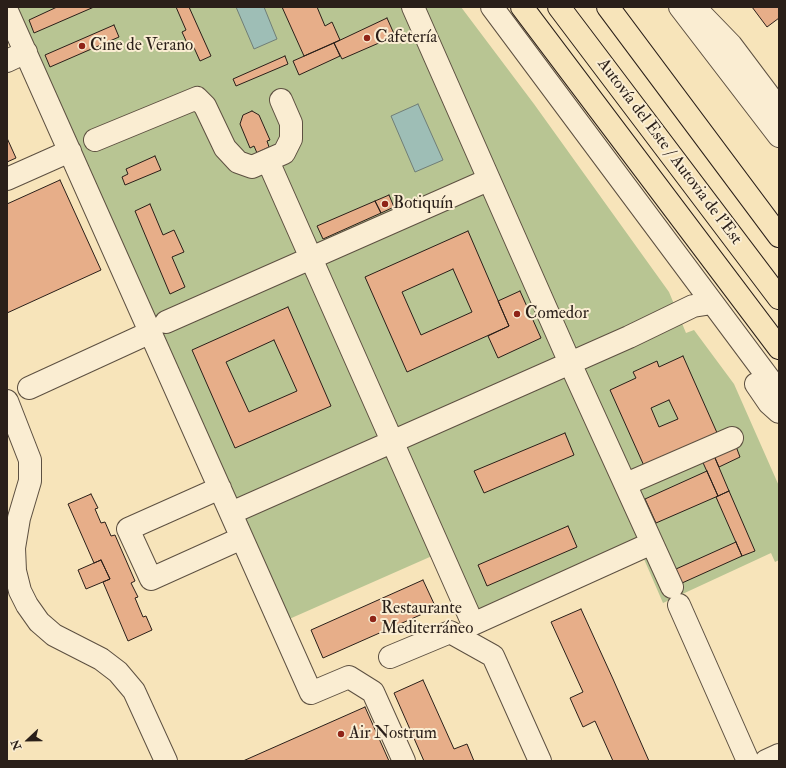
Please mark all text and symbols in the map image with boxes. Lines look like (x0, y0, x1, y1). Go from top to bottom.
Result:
place label: Cafetería (375, 28, 437, 48)
marker: Cafetería (362, 33, 372, 43)
place label: Cine de Verano (90, 36, 193, 56)
marker: Cine de Verano (77, 41, 87, 51)
street label: Autovía del Este / Autovia de l'Est (592, 55, 746, 249)
place label: Botiquín (393, 194, 453, 214)
marker: Botiquín (380, 199, 390, 209)
place label: Comedor (525, 304, 589, 324)
marker: Comedor (512, 309, 522, 319)
place label: Restaurante Mediterráneo (381, 599, 473, 639)
marker: Restaurante Mediterráneo (368, 614, 378, 624)
north arrow (8, 720, 48, 760)
place label: Air Nostrum (349, 724, 437, 744)
marker: Air Nostrum (336, 729, 346, 739)
text: N (9, 738, 24, 752)

